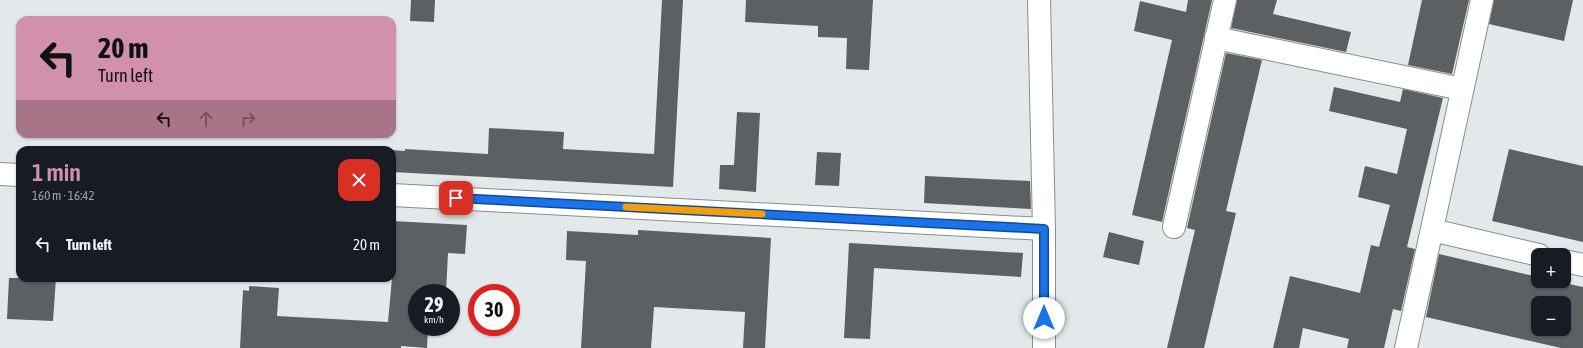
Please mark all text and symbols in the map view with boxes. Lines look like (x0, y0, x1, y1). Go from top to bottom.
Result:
icon: left (32, 32, 84, 84)
text: 20 m (98, 32, 148, 64)
text: Turn left (98, 65, 153, 86)
icon: left (153, 108, 175, 130)
icon: ahead (195, 108, 217, 130)
icon: right (237, 108, 259, 130)
text: 1 min (32, 159, 81, 186)
button: close (338, 159, 380, 201)
pin (439, 181, 473, 215)
icon: arrive (445, 187, 467, 209)
text: 160 m · 16:42 (32, 188, 95, 203)
icon: left (32, 233, 54, 255)
text: Turn left (66, 236, 112, 253)
text: 20 m (353, 236, 380, 253)
map controls (1531, 248, 1571, 336)
button: + (1531, 248, 1571, 288)
speed limit sign: 30 (468, 284, 520, 336)
text: 29 (425, 293, 443, 316)
button: − (1531, 296, 1571, 336)
position arrow (1023, 297, 1065, 339)
text: km/h (424, 314, 444, 325)

